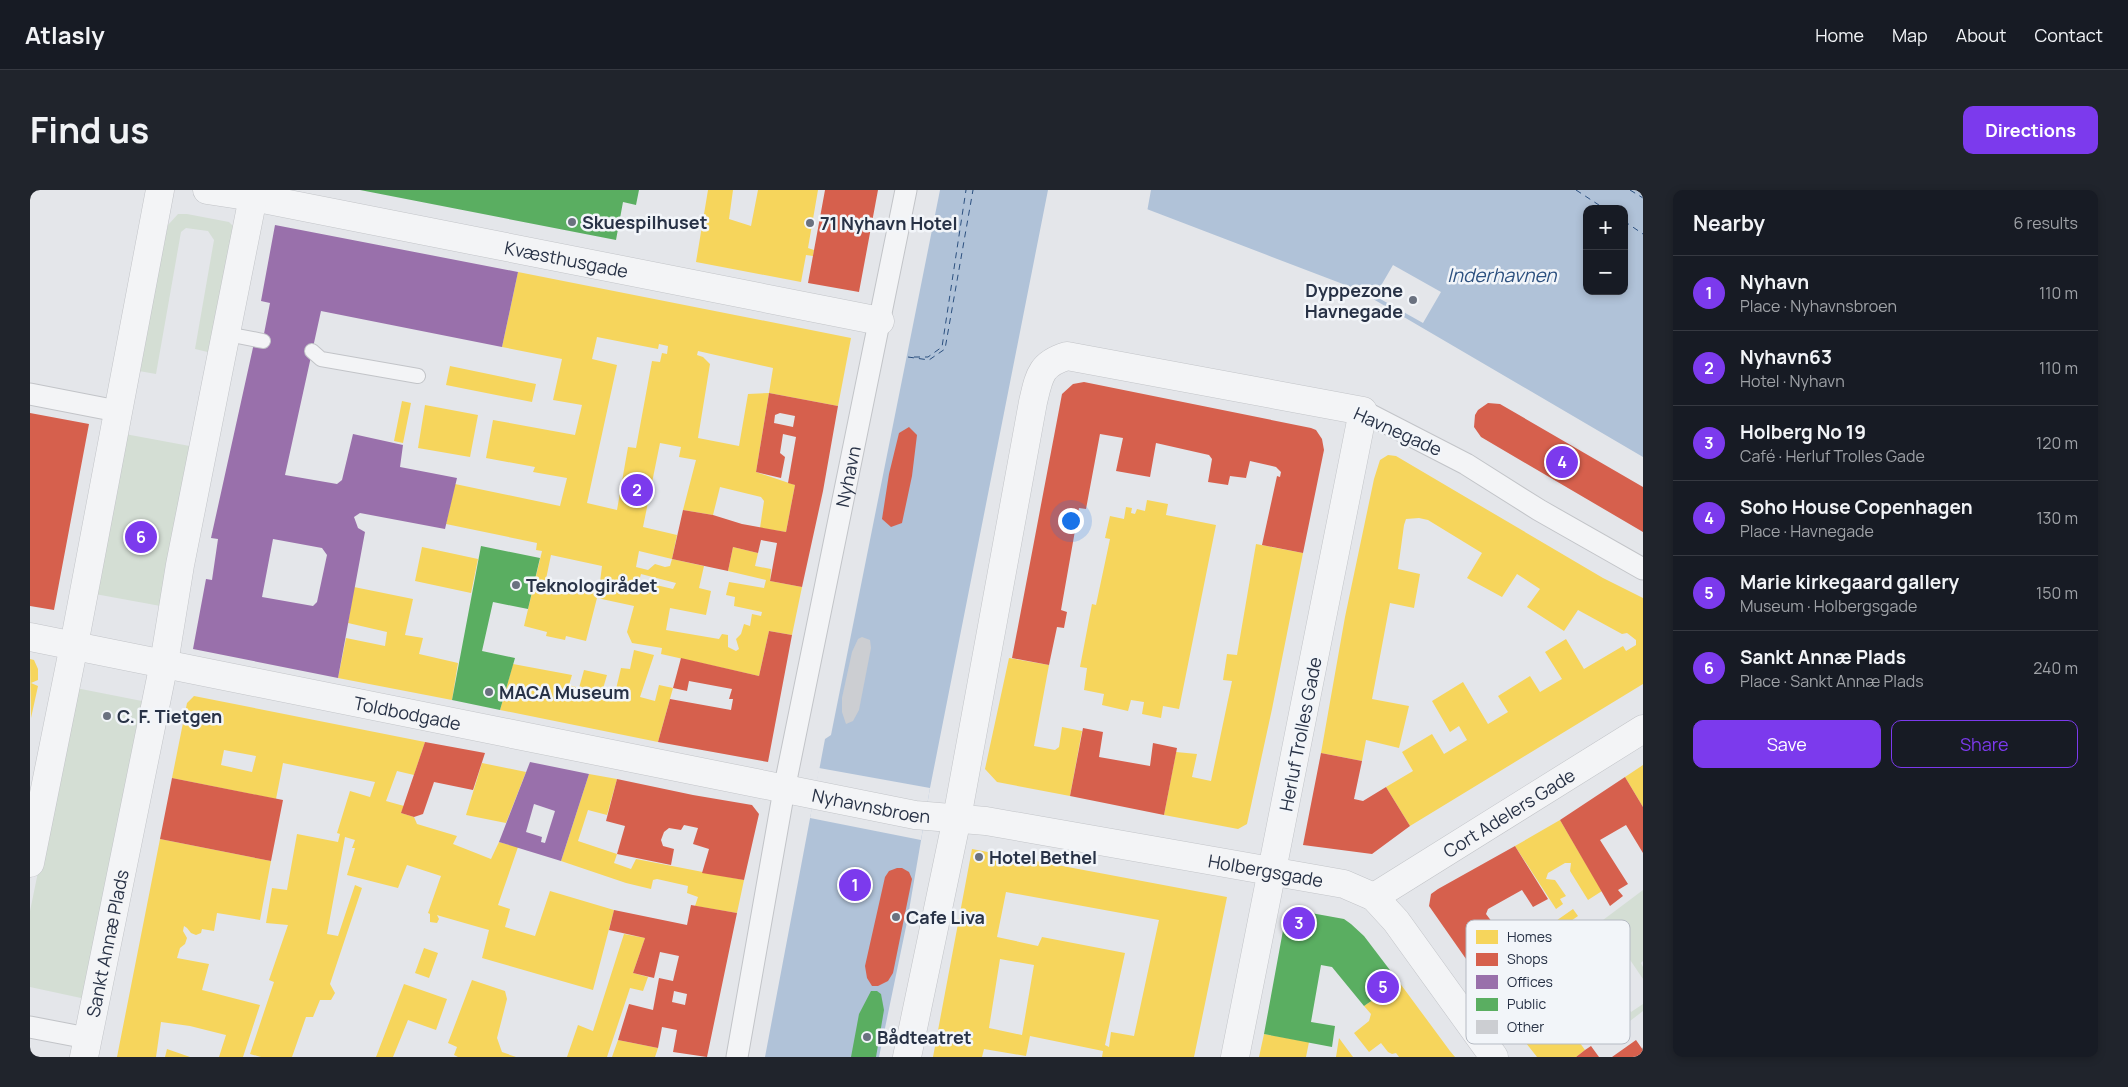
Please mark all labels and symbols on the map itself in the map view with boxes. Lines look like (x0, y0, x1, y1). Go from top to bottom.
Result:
place label: Skuespilhuset (582, 210, 707, 234)
place label: 71 Nyhavn Hotel (820, 211, 957, 235)
marker: Skuespilhuset (566, 216, 578, 228)
marker: 71 Nyhavn Hotel (804, 217, 816, 229)
street label: Kvæsthusgade (502, 235, 630, 283)
water label: Inderhavnen (1447, 262, 1557, 288)
place label: Dyppezone Havnegade (1305, 278, 1403, 323)
marker: Dyppezone Havnegade (1407, 294, 1419, 306)
street label: Havnegade (1350, 401, 1446, 461)
pin: 4 (1546, 443, 1578, 481)
street label: Nyhavn (830, 444, 866, 509)
pin: 2 (621, 471, 653, 509)
your location (1058, 508, 1084, 534)
pin: 6 (125, 518, 157, 556)
place label: Teknologirådet (526, 573, 658, 597)
marker: Teknologirådet (510, 579, 522, 591)
street label: Herluf Trolles Gade (1273, 655, 1327, 813)
place label: MACA Museum (499, 680, 629, 704)
marker: MACA Museum (483, 686, 495, 698)
street label: Toldbodgade (352, 690, 463, 735)
place label: C. F. Tietgen (117, 704, 222, 728)
marker: C. F. Tietgen (101, 710, 113, 722)
street label: Cort Adelers Gade (1438, 763, 1579, 863)
street label: Nyhavnsbroen (810, 783, 931, 828)
place label: Hotel Bethel (989, 845, 1097, 869)
street label: Holbergsgade (1206, 848, 1325, 892)
marker: Hotel Bethel (973, 851, 985, 863)
pin: 1 (839, 866, 871, 904)
street label: Sankt Annæ Plads (80, 867, 134, 1019)
pin: 3 (1283, 904, 1315, 942)
place label: Cafe Liva (906, 905, 985, 929)
marker: Cafe Liva (890, 911, 902, 923)
legend (1466, 920, 1630, 1044)
text: Homes (1507, 927, 1552, 946)
text: Shops (1507, 949, 1548, 968)
pin: 5 (1367, 968, 1399, 1006)
text: Offices (1507, 972, 1553, 991)
text: Public (1507, 994, 1547, 1013)
text: Other (1507, 1017, 1544, 1036)
place label: Bådteatret (877, 1025, 972, 1049)
marker: Bådteatret (861, 1031, 873, 1043)

